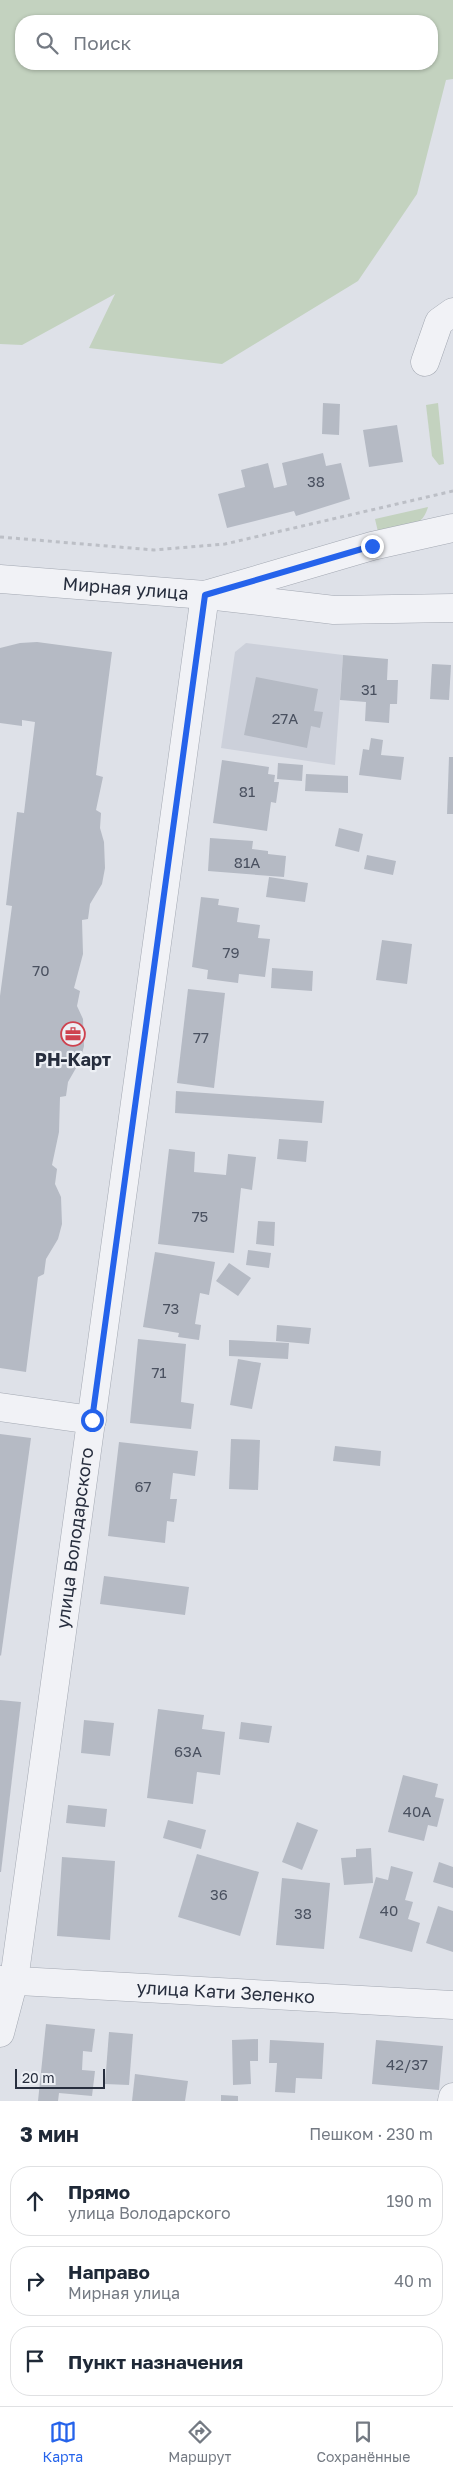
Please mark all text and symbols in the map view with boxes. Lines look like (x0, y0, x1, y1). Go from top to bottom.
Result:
search box (15, 15, 438, 70)
icon: search (33, 29, 61, 57)
text: Поиск (73, 31, 132, 54)
house number: 38 (307, 472, 325, 490)
route end (361, 535, 384, 558)
street label: Мирная улица (62, 572, 189, 604)
house number: 31 (361, 680, 377, 698)
house number: 27А (272, 709, 298, 727)
house number: 81 (239, 782, 255, 800)
house number: 81А (234, 853, 260, 871)
house number: 79 (222, 943, 240, 961)
house number: 70 (32, 961, 50, 979)
office icon: РН-Карт (60, 1021, 86, 1047)
house number: 77 (193, 1028, 209, 1046)
place label: РН-Карт (35, 1048, 111, 1070)
house number: 75 (192, 1207, 208, 1225)
house number: 73 (163, 1299, 179, 1317)
house number: 71 (151, 1363, 167, 1381)
route start (81, 1409, 104, 1432)
street label: улица Володарского (51, 1446, 97, 1630)
house number: 67 (134, 1477, 152, 1495)
house number: 63А (174, 1742, 202, 1760)
house number: 40А (403, 1802, 431, 1820)
house number: 36 (210, 1885, 228, 1903)
house number: 40 (380, 1901, 398, 1919)
house number: 38 (294, 1904, 312, 1922)
street label: улица Кати Зеленко (136, 1976, 315, 2007)
house number: 42/37 (386, 2055, 428, 2073)
scale bar (15, 2066, 105, 2089)
text: 20 m (22, 2069, 55, 2086)
text: 3 мин (20, 2121, 79, 2147)
text: Пешком · 230 m (309, 2124, 433, 2144)
text: Прямо (68, 2180, 130, 2203)
icon: ahead (21, 2187, 49, 2215)
text: 190 m (386, 2191, 432, 2211)
text: улица Володарского (68, 2203, 231, 2223)
text: Направо (68, 2260, 150, 2283)
icon: right (21, 2267, 49, 2295)
text: 40 m (394, 2271, 432, 2291)
text: Мирная улица (68, 2283, 180, 2303)
icon: arrive (21, 2347, 49, 2375)
text: Пункт назначения (68, 2350, 243, 2373)
tab: Карта (43, 2418, 83, 2465)
tab: Маршрут (168, 2418, 231, 2465)
tab: Сохранённые (316, 2418, 410, 2465)

